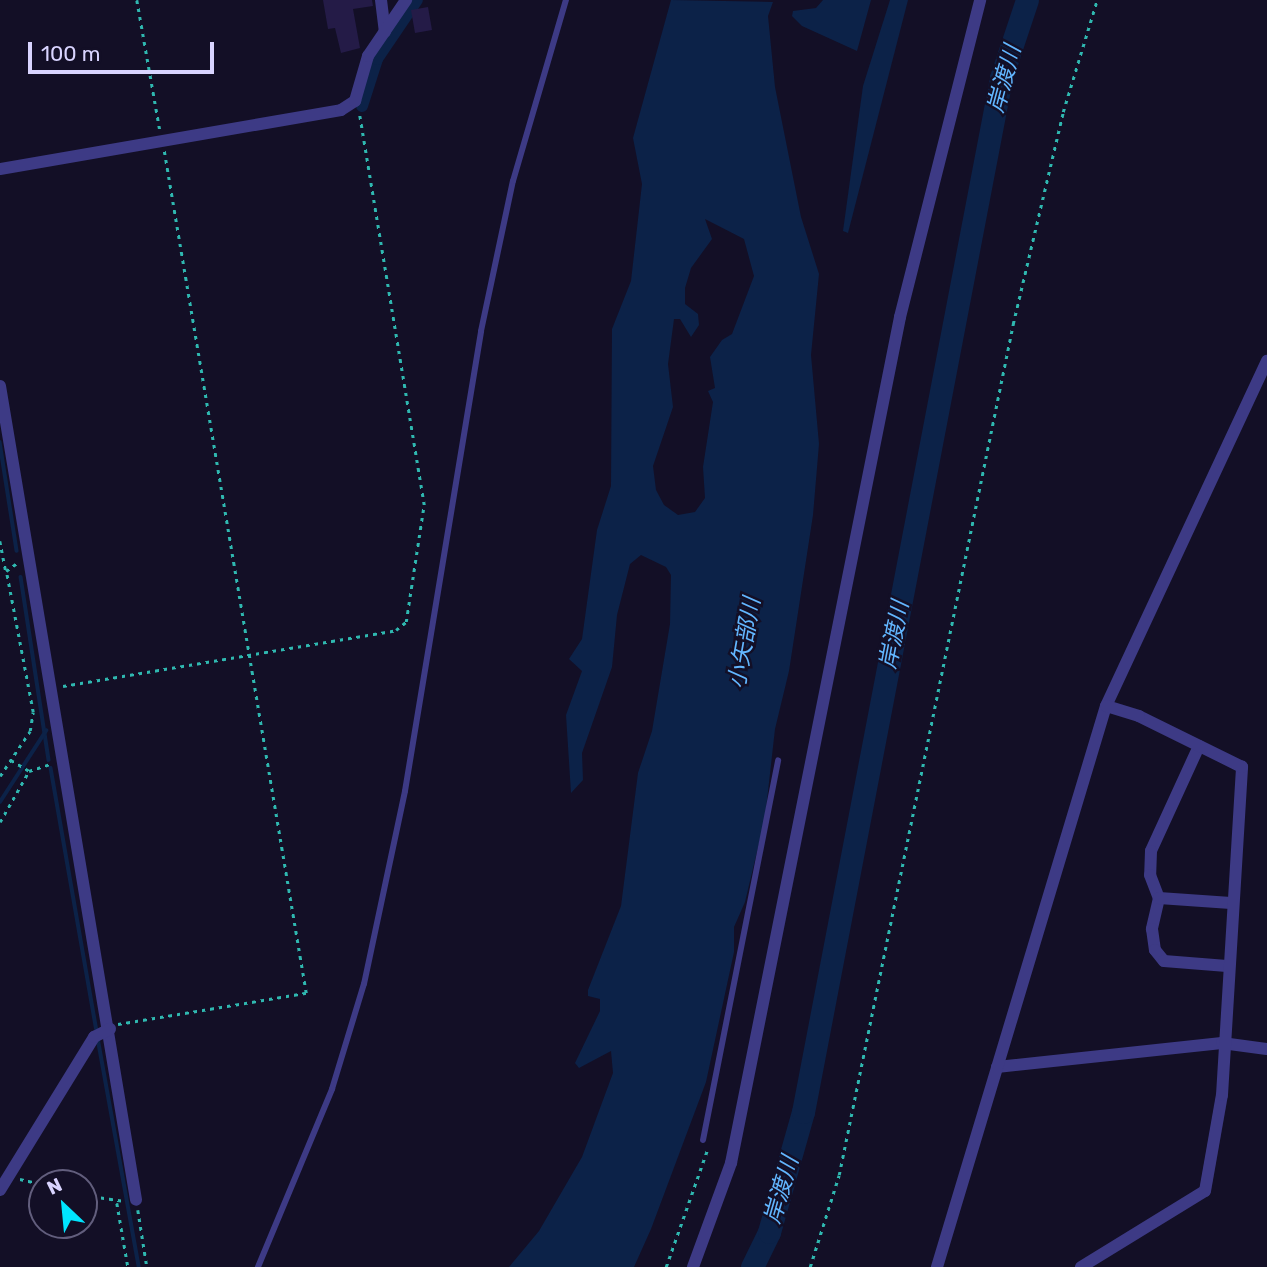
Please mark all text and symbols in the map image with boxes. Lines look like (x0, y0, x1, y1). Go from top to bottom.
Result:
scale bar (32, 28, 217, 72)
text: 100 m (41, 41, 100, 66)
water label: 岸渡川 (982, 42, 1026, 116)
water label: 小矢部川 (722, 595, 766, 691)
water label: 岸渡川 (874, 599, 914, 671)
water label: 岸渡川 (758, 1153, 804, 1227)
north arrow (28, 1169, 98, 1239)
text: N (43, 1173, 66, 1200)

